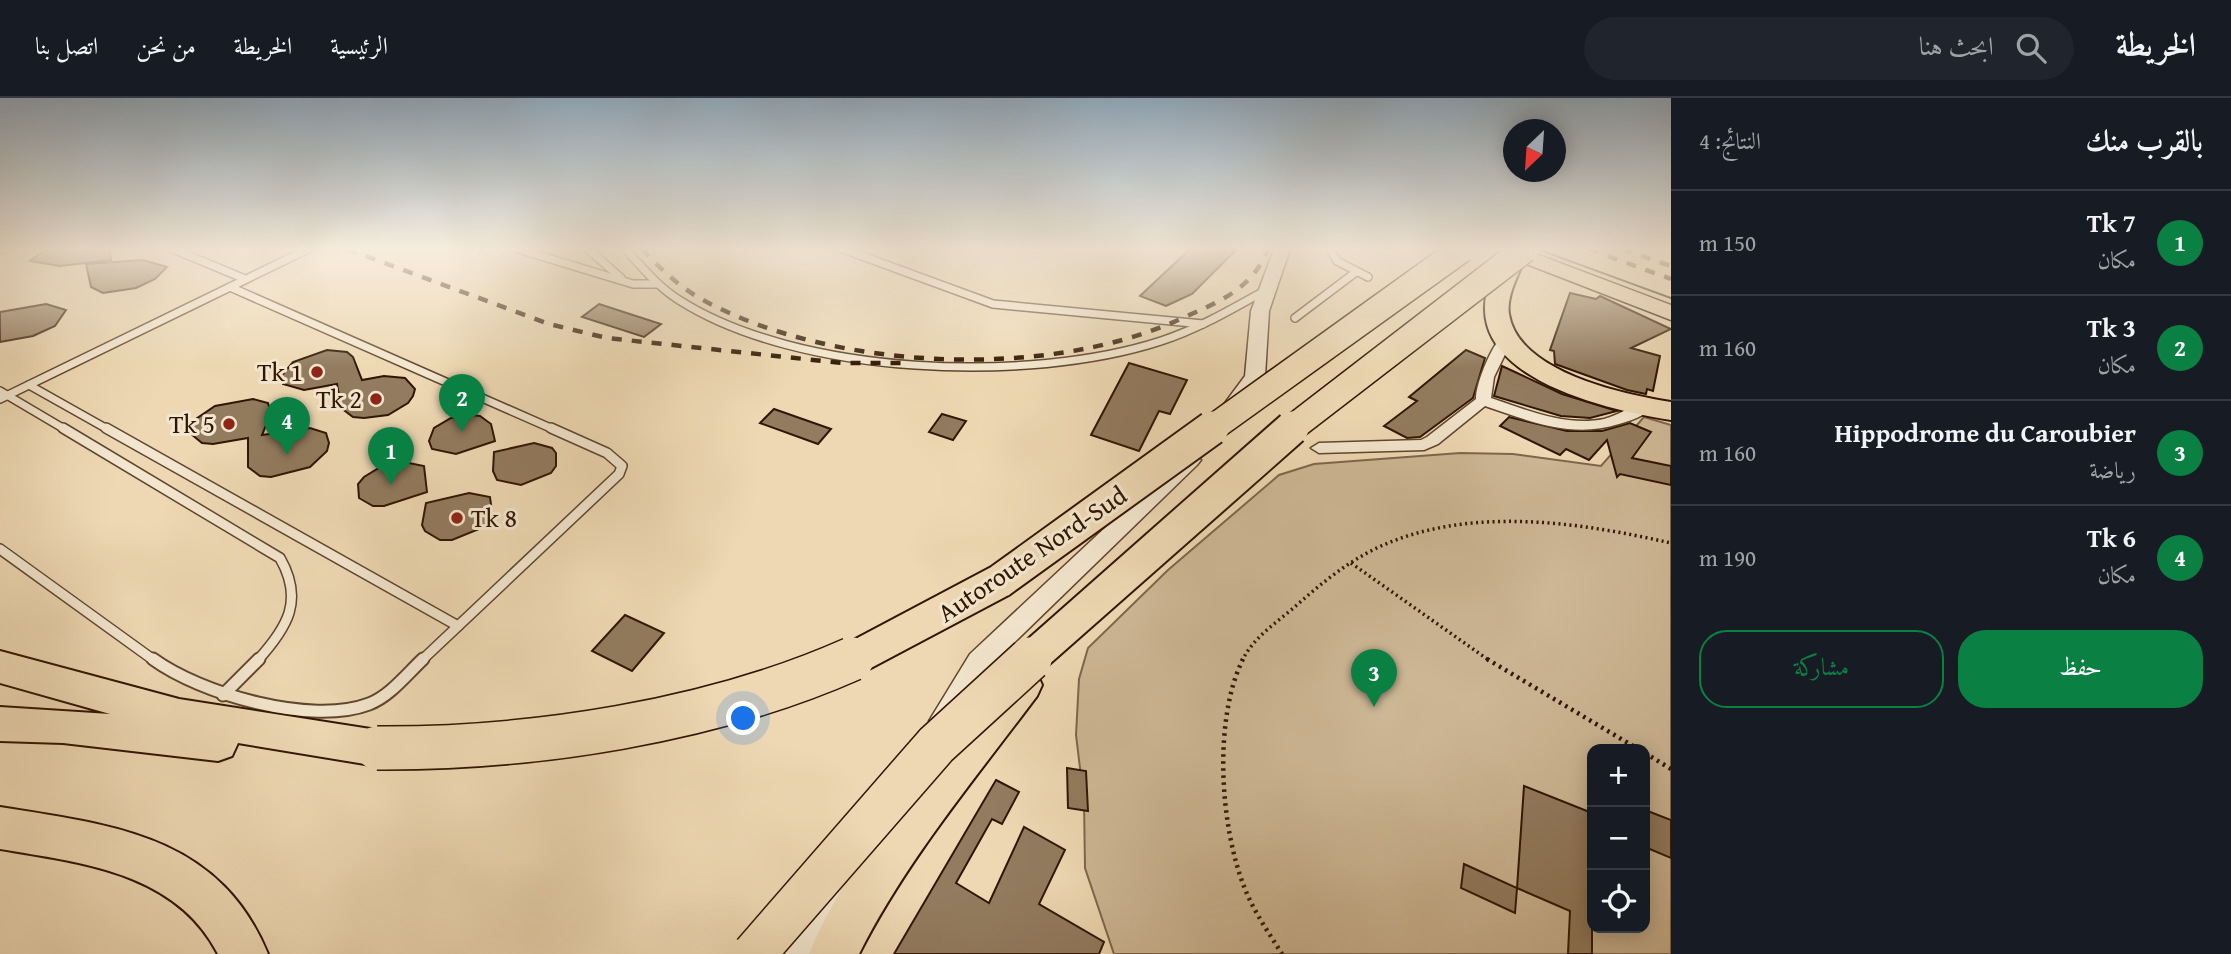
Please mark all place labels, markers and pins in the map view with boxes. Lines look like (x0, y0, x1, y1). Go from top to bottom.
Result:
place label: Tk 1 (257, 352, 303, 391)
marker: Tk 1 (309, 364, 325, 380)
pin: 2 (439, 374, 485, 432)
place label: Tk 2 (316, 379, 362, 418)
marker: Tk 2 (368, 391, 384, 407)
pin: 4 (264, 397, 310, 455)
place label: Tk 5 (169, 404, 215, 443)
marker: Tk 5 (221, 416, 237, 432)
pin: 1 (368, 427, 414, 485)
place label: Tk 8 (471, 498, 517, 537)
marker: Tk 8 (449, 510, 465, 526)
pin: 3 (1351, 649, 1397, 707)

